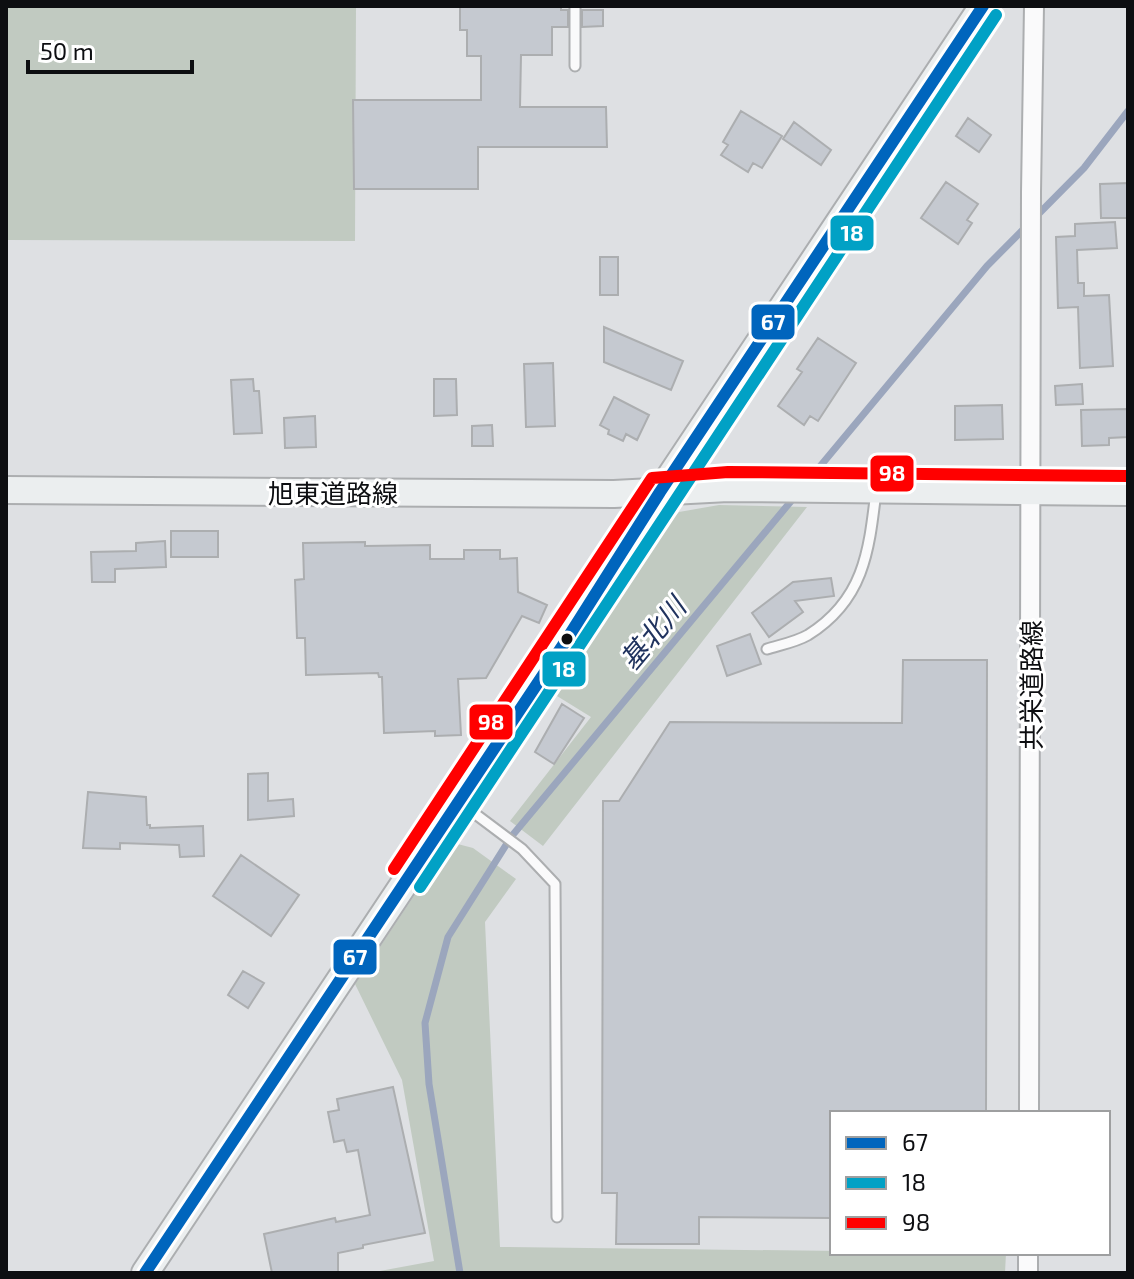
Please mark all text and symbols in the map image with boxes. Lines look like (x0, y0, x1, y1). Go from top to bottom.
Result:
scale bar (28, 24, 192, 74)
text: 50 m (40, 36, 94, 65)
line badge: 18 (829, 214, 875, 252)
text: 18 (840, 219, 864, 245)
line badge: 67 (750, 303, 796, 341)
text: 67 (761, 308, 786, 334)
line badge: 98 (869, 454, 915, 493)
text: 98 (879, 459, 905, 485)
street label: 旭東道路線 (268, 477, 398, 508)
water label: 基北川 (612, 588, 694, 676)
street label: 共栄道路線 (1015, 620, 1046, 750)
unlabelled marker (559, 631, 575, 647)
line badge: 18 (541, 650, 587, 688)
text: 18 (552, 655, 576, 681)
line badge: 98 (468, 703, 514, 741)
text: 98 (478, 708, 504, 734)
line badge: 67 (332, 938, 378, 976)
text: 67 (343, 943, 368, 969)
legend (830, 1111, 1110, 1255)
text: 67 (902, 1127, 928, 1156)
text: 18 (902, 1167, 926, 1196)
text: 98 (902, 1207, 930, 1236)

